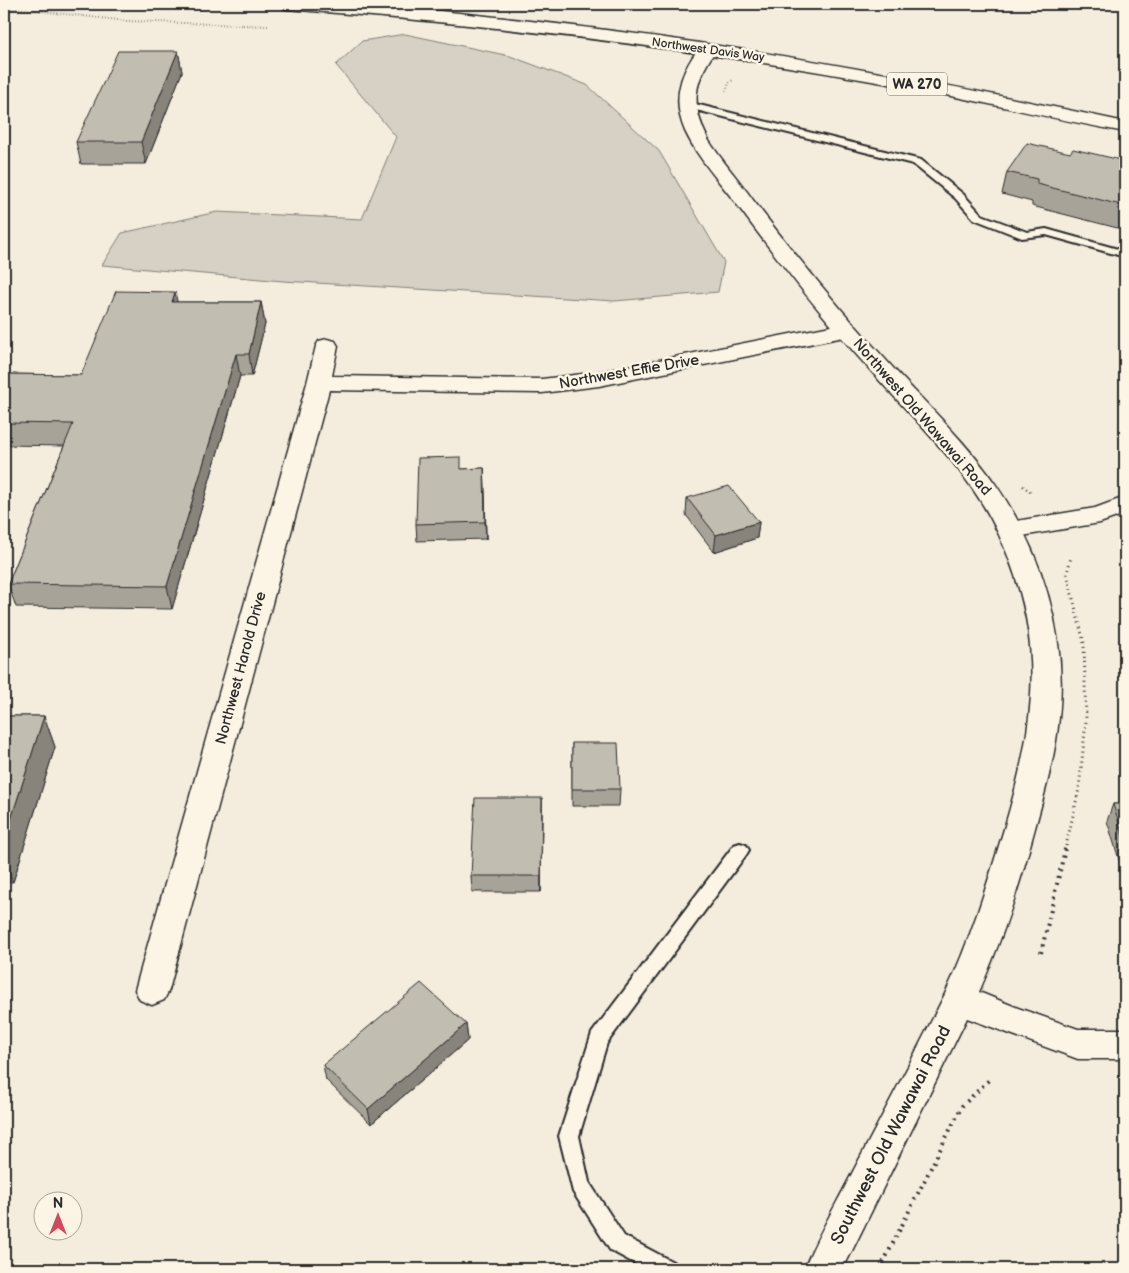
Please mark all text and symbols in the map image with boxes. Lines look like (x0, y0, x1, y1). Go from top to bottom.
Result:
street label: Northwest Davis Way (651, 35, 766, 65)
road number: WA 270 (887, 72, 947, 96)
street label: Northwest Old Wawawai Road (849, 335, 995, 499)
street label: Northwest Effie Drive (557, 350, 701, 394)
street label: Northwest Harold Drive (211, 589, 271, 746)
street label: Southwest Old Wawawai Road (827, 1022, 955, 1248)
north arrow (32, 1190, 82, 1240)
text: N (53, 1195, 63, 1212)

